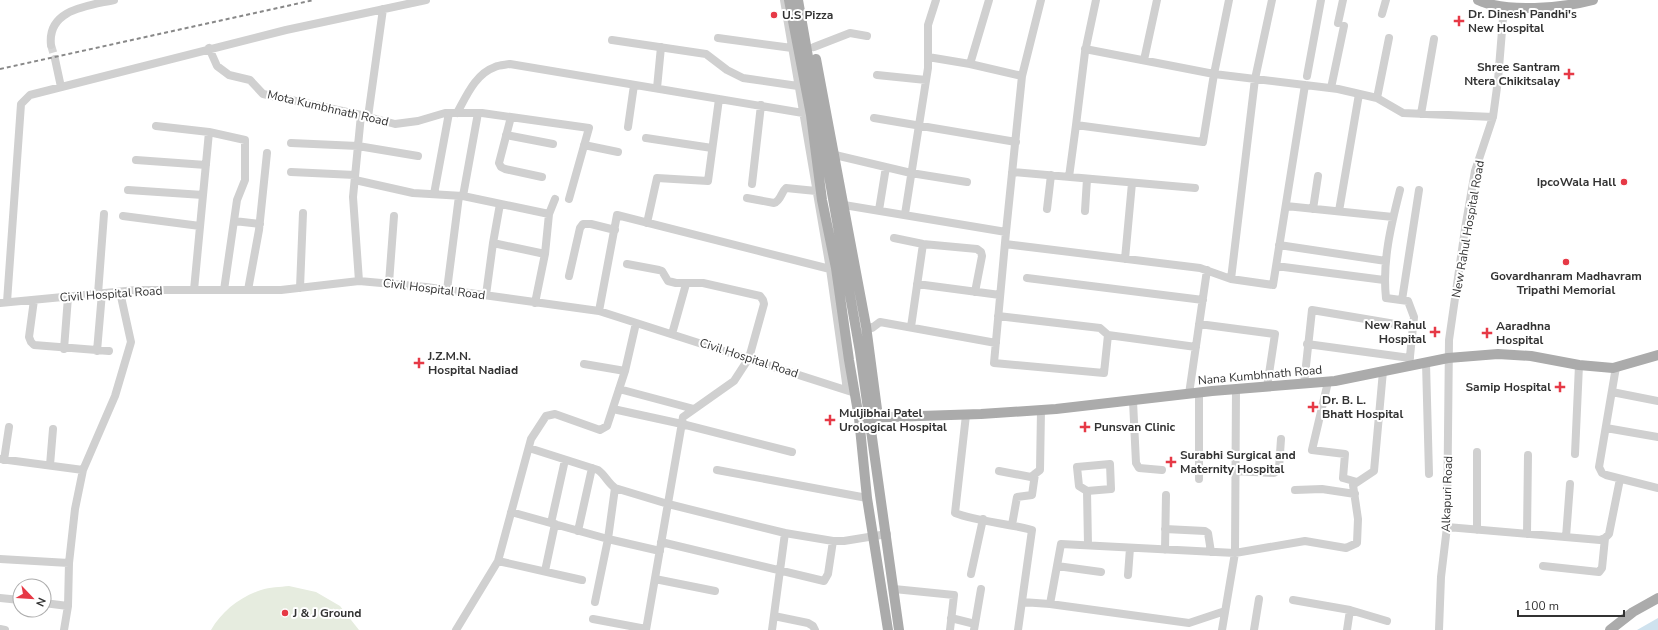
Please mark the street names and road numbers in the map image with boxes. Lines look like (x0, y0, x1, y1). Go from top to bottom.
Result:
street label: Mota Kumbhnath Road (266, 86, 390, 130)
street label: New Rahul Hospital Road (1448, 159, 1488, 299)
street label: Civil Hospital Road (382, 275, 486, 303)
street label: Civil Hospital Road (59, 282, 163, 306)
street label: Civil Hospital Road (698, 334, 800, 382)
street label: Nana Kumbhnath Road (1197, 362, 1323, 388)
street label: Alkapuri Road (1438, 456, 1456, 532)

